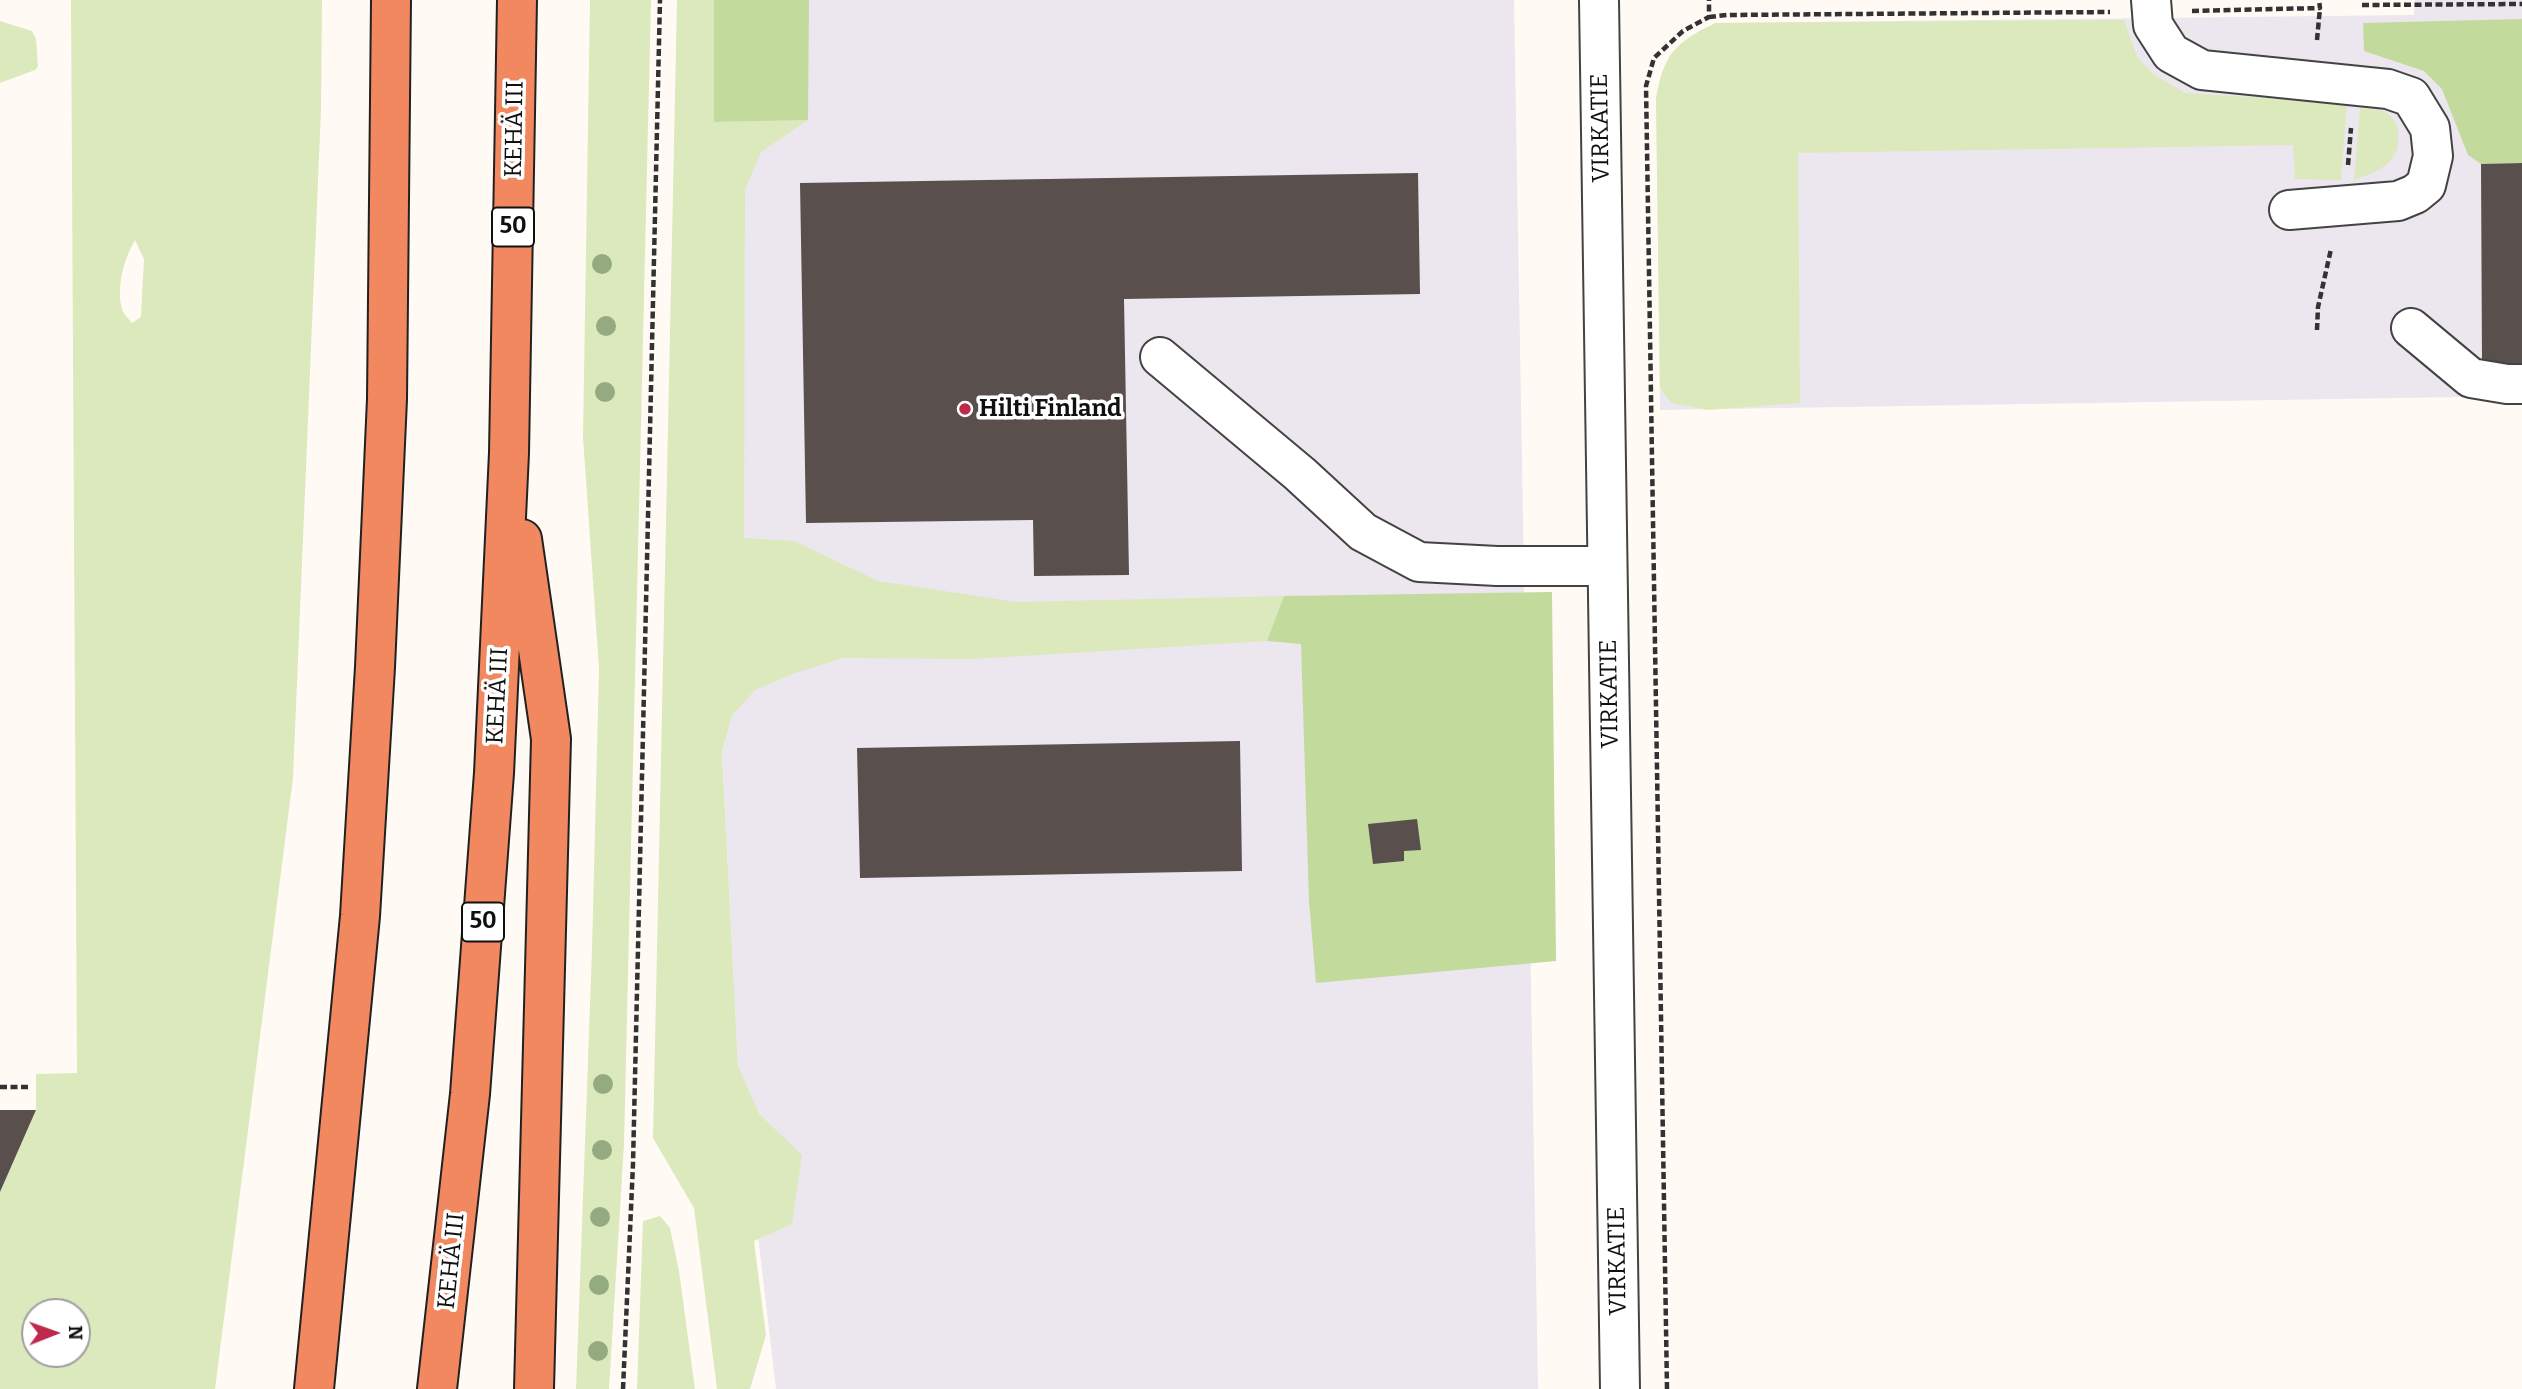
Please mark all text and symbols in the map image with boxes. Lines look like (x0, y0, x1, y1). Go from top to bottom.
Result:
street label: VIRKATIE (1586, 73, 1616, 183)
street label: KEHÄ III (500, 80, 530, 178)
road number: 50 (492, 208, 534, 246)
place label: Hilti Finland (979, 395, 1121, 423)
marker: Hilti Finland (957, 401, 973, 417)
street label: VIRKATIE (1595, 639, 1625, 749)
street label: KEHÄ III (481, 647, 515, 745)
road number: 50 (462, 903, 504, 942)
street label: VIRKATIE (1603, 1206, 1633, 1316)
street label: KEHÄ III (433, 1211, 471, 1311)
north arrow (21, 1298, 91, 1368)
text: N (64, 1325, 87, 1340)

